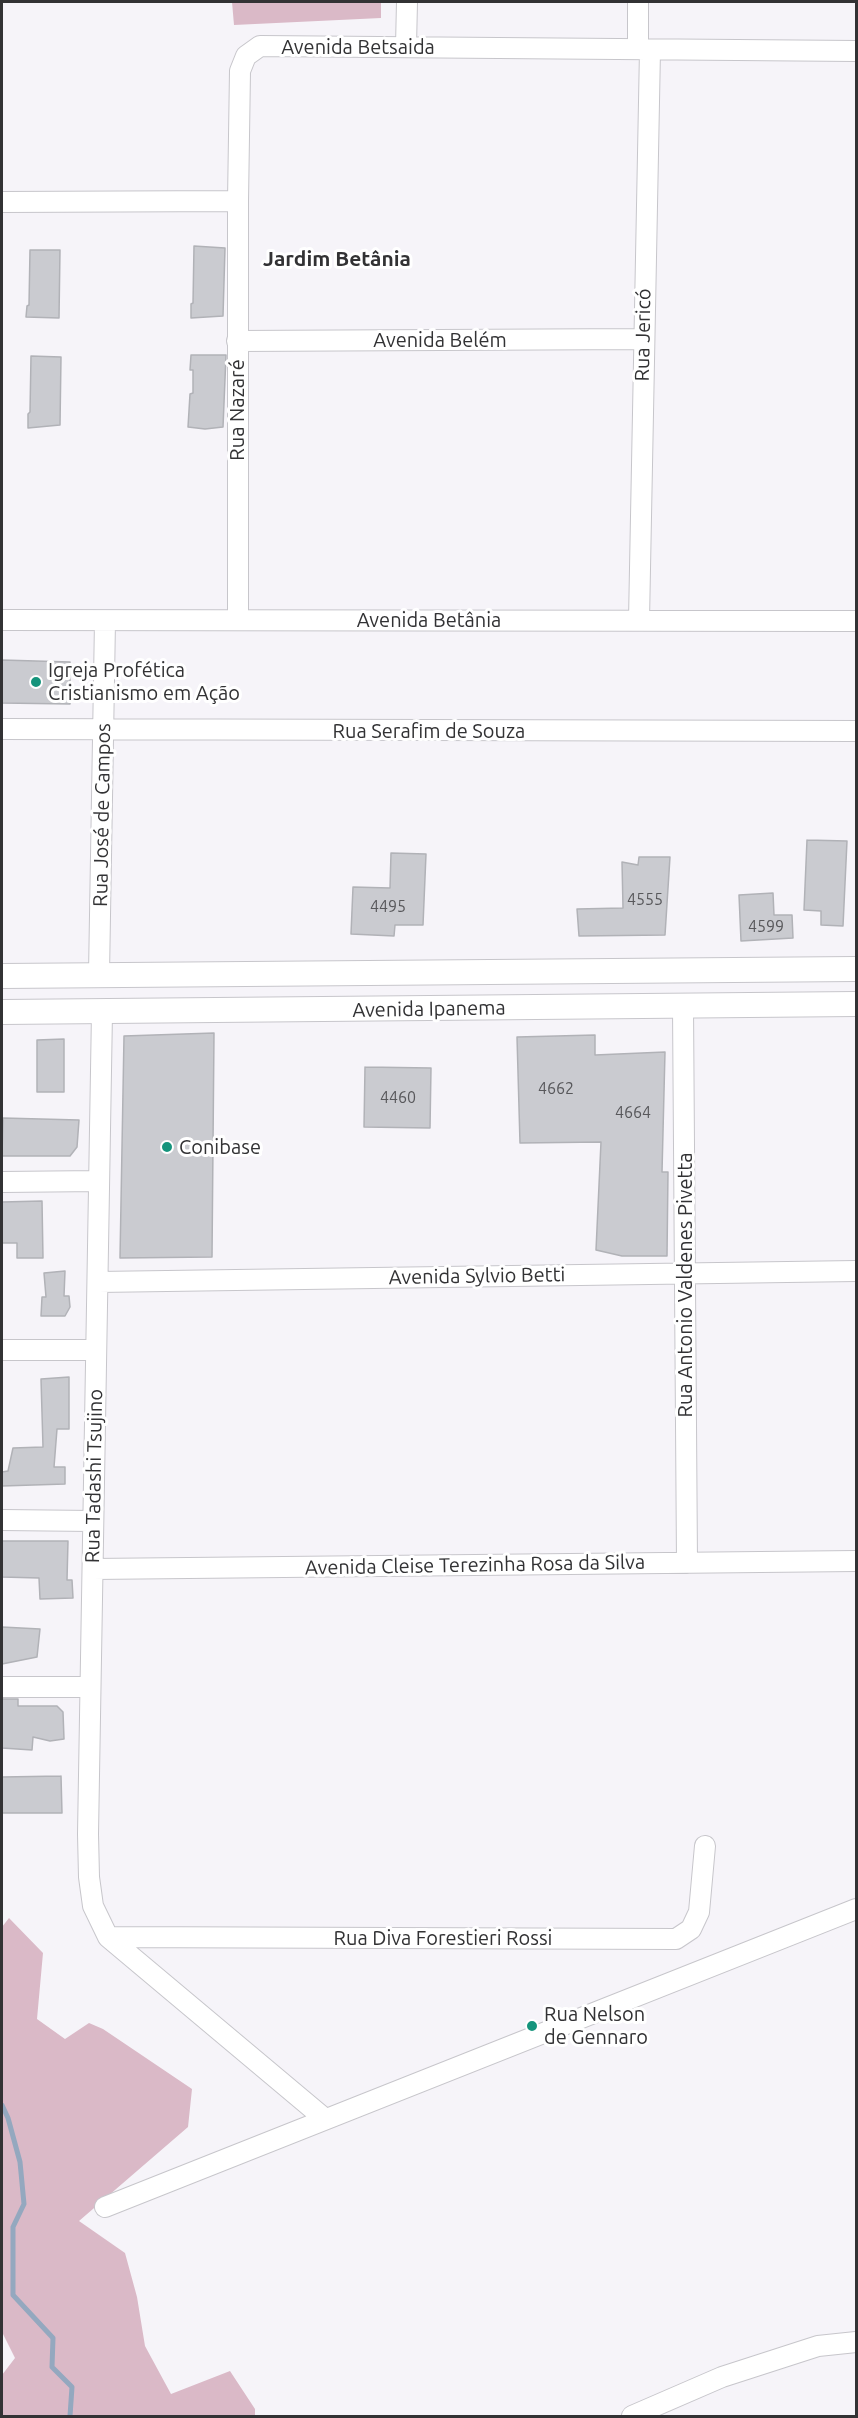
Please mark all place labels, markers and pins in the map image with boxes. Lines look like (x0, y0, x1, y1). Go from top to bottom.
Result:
place label: Igreja Profética Cristianismo em Ação (48, 658, 240, 705)
marker: Igreja Profética Cristianismo em Ação (29, 675, 43, 689)
place label: Conibase (179, 1135, 261, 1159)
marker: Conibase (160, 1140, 174, 1154)
place label: Rua Nelson de Gennaro (544, 2002, 648, 2049)
marker: Rua Nelson de Gennaro (525, 2019, 539, 2033)

